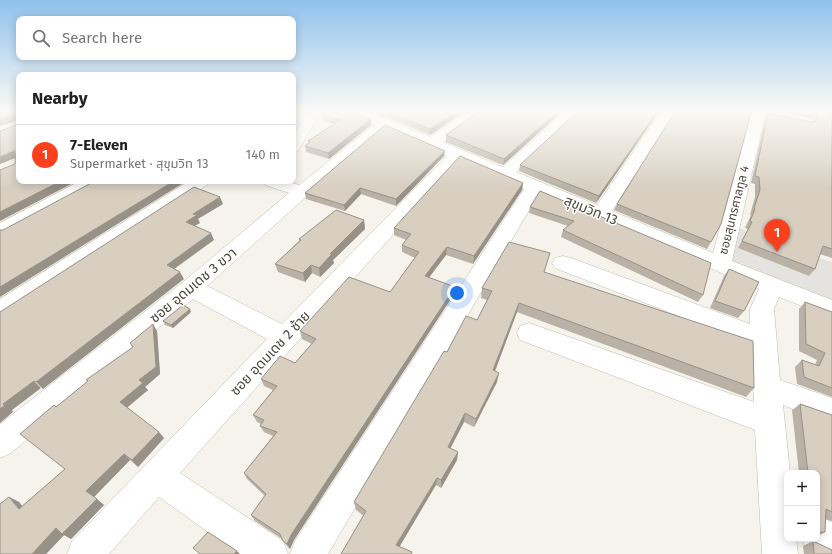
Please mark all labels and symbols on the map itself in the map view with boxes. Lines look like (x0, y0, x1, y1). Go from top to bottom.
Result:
street label: ซอยสุนทรศาลทูล 4 (716, 164, 752, 256)
street label: สุขุมวิท 13 (561, 192, 620, 229)
pin: 1 (764, 219, 790, 252)
street label: ซอย อุดมเดช 3 ขวา (146, 244, 240, 327)
your location (447, 283, 467, 303)
street label: ซอย อุดมเดช 2 ซ้าย (227, 307, 314, 399)

